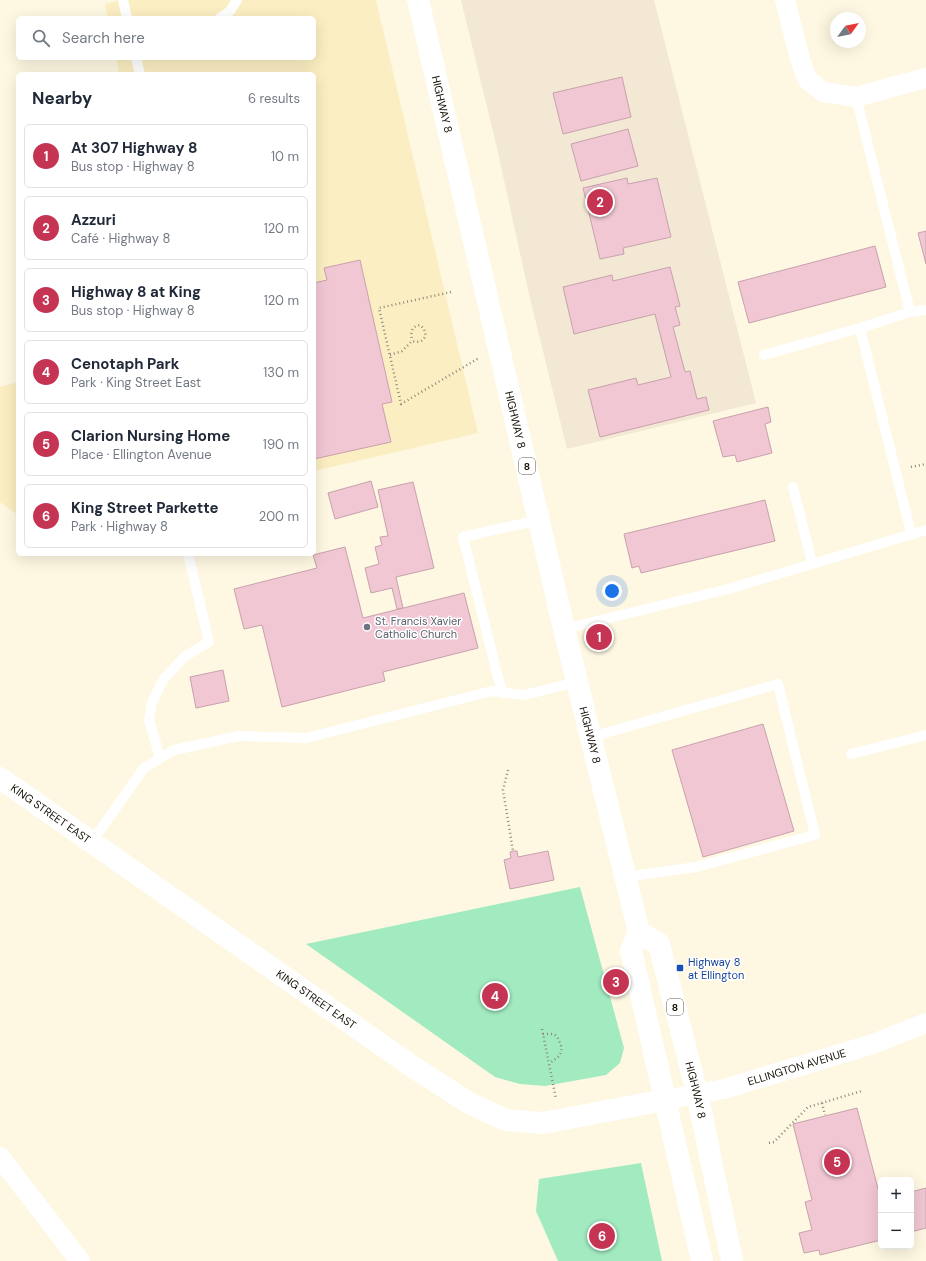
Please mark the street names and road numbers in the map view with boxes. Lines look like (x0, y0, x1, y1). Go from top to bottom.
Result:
street label: HIGHWAY 8 (429, 74, 456, 134)
street label: HIGHWAY 8 (502, 390, 529, 450)
road number: 8 (519, 458, 535, 474)
street label: HIGHWAY 8 (576, 705, 604, 765)
street label: KING STREET EAST (8, 781, 93, 846)
street label: KING STREET EAST (274, 967, 359, 1032)
road number: 8 (667, 999, 683, 1015)
street label: ELLINGTON AVENUE (746, 1046, 848, 1088)
street label: HIGHWAY 8 (682, 1060, 709, 1120)

